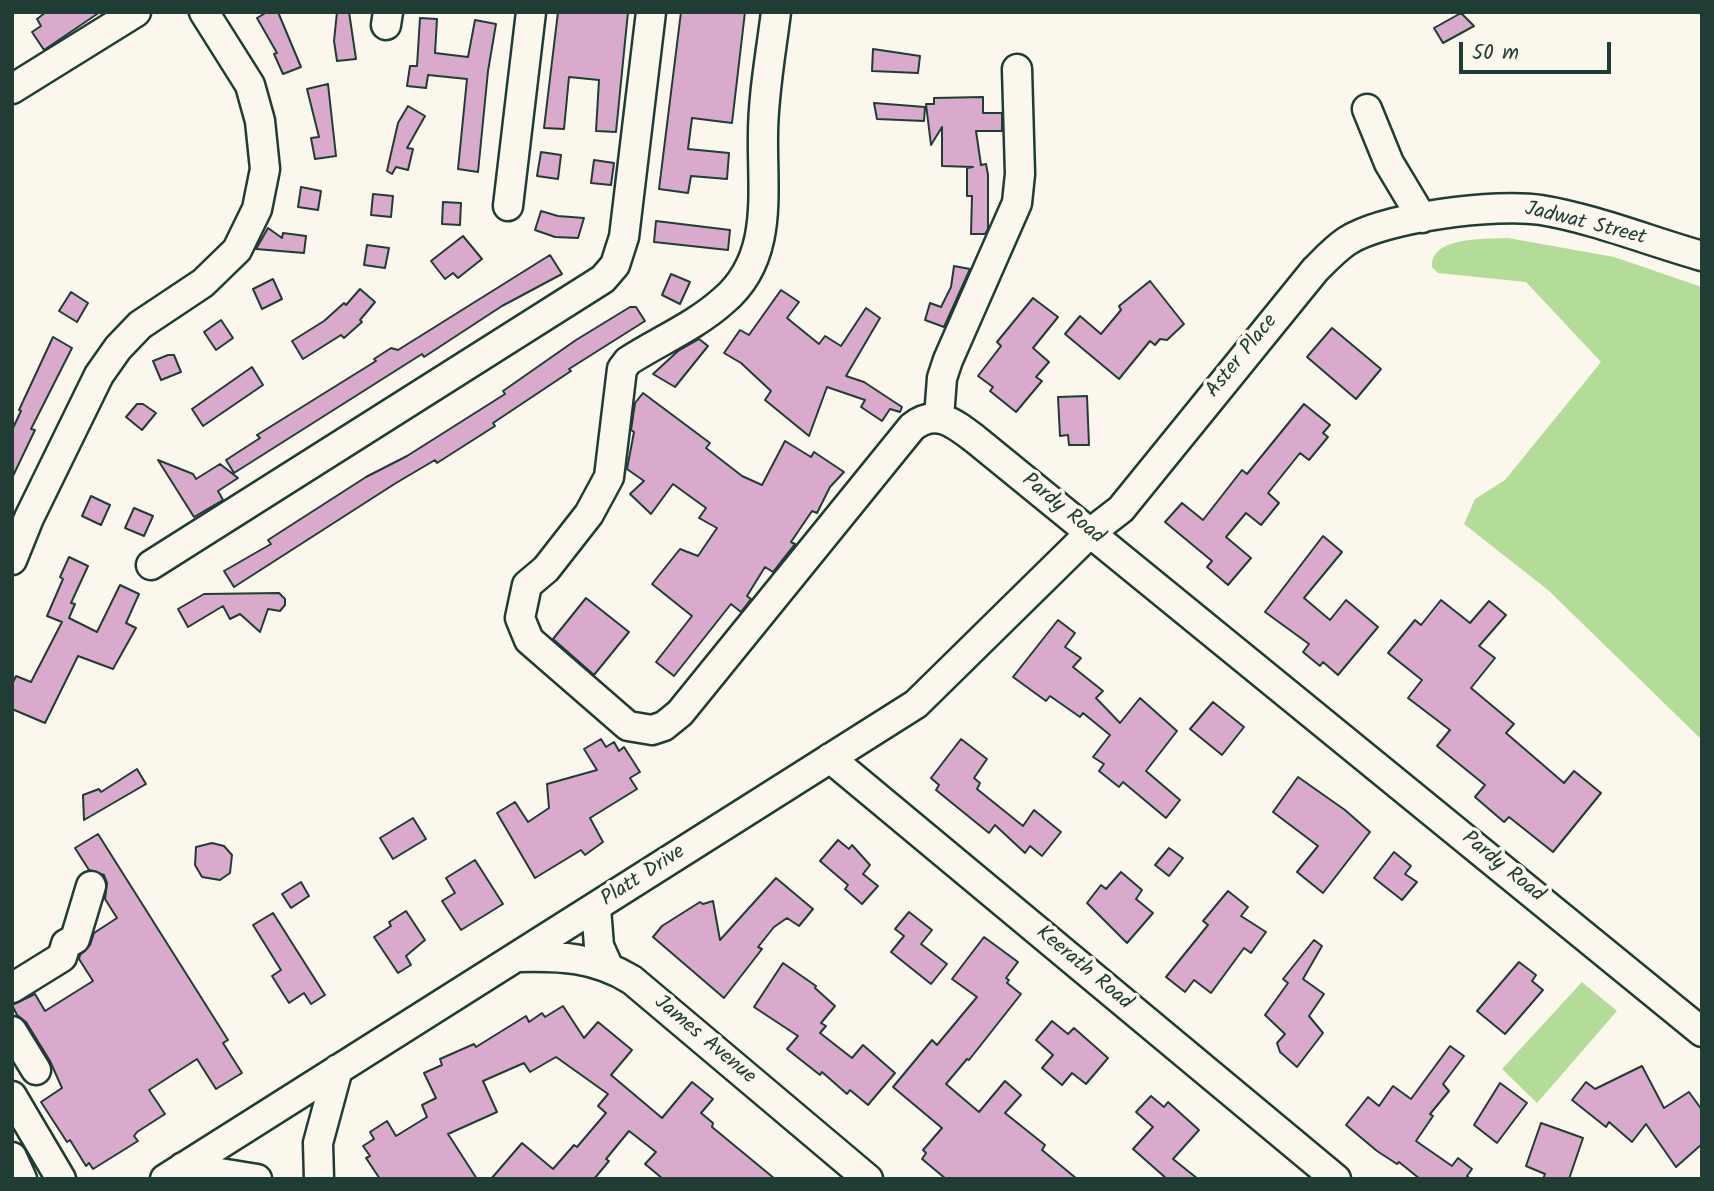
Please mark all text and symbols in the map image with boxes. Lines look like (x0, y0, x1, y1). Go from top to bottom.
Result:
scale bar (1462, 28, 1614, 72)
text: 50 m (1472, 37, 1519, 70)
street label: Jadwat Street (1522, 198, 1648, 252)
street label: Aster Place (1202, 310, 1284, 404)
street label: Pardy Road (1016, 469, 1108, 551)
street label: Pardy Road (1456, 827, 1548, 909)
street label: Platt Drive (597, 841, 691, 913)
street label: Keerath Road (1030, 921, 1136, 1017)
street label: James Avenue (648, 991, 760, 1091)

